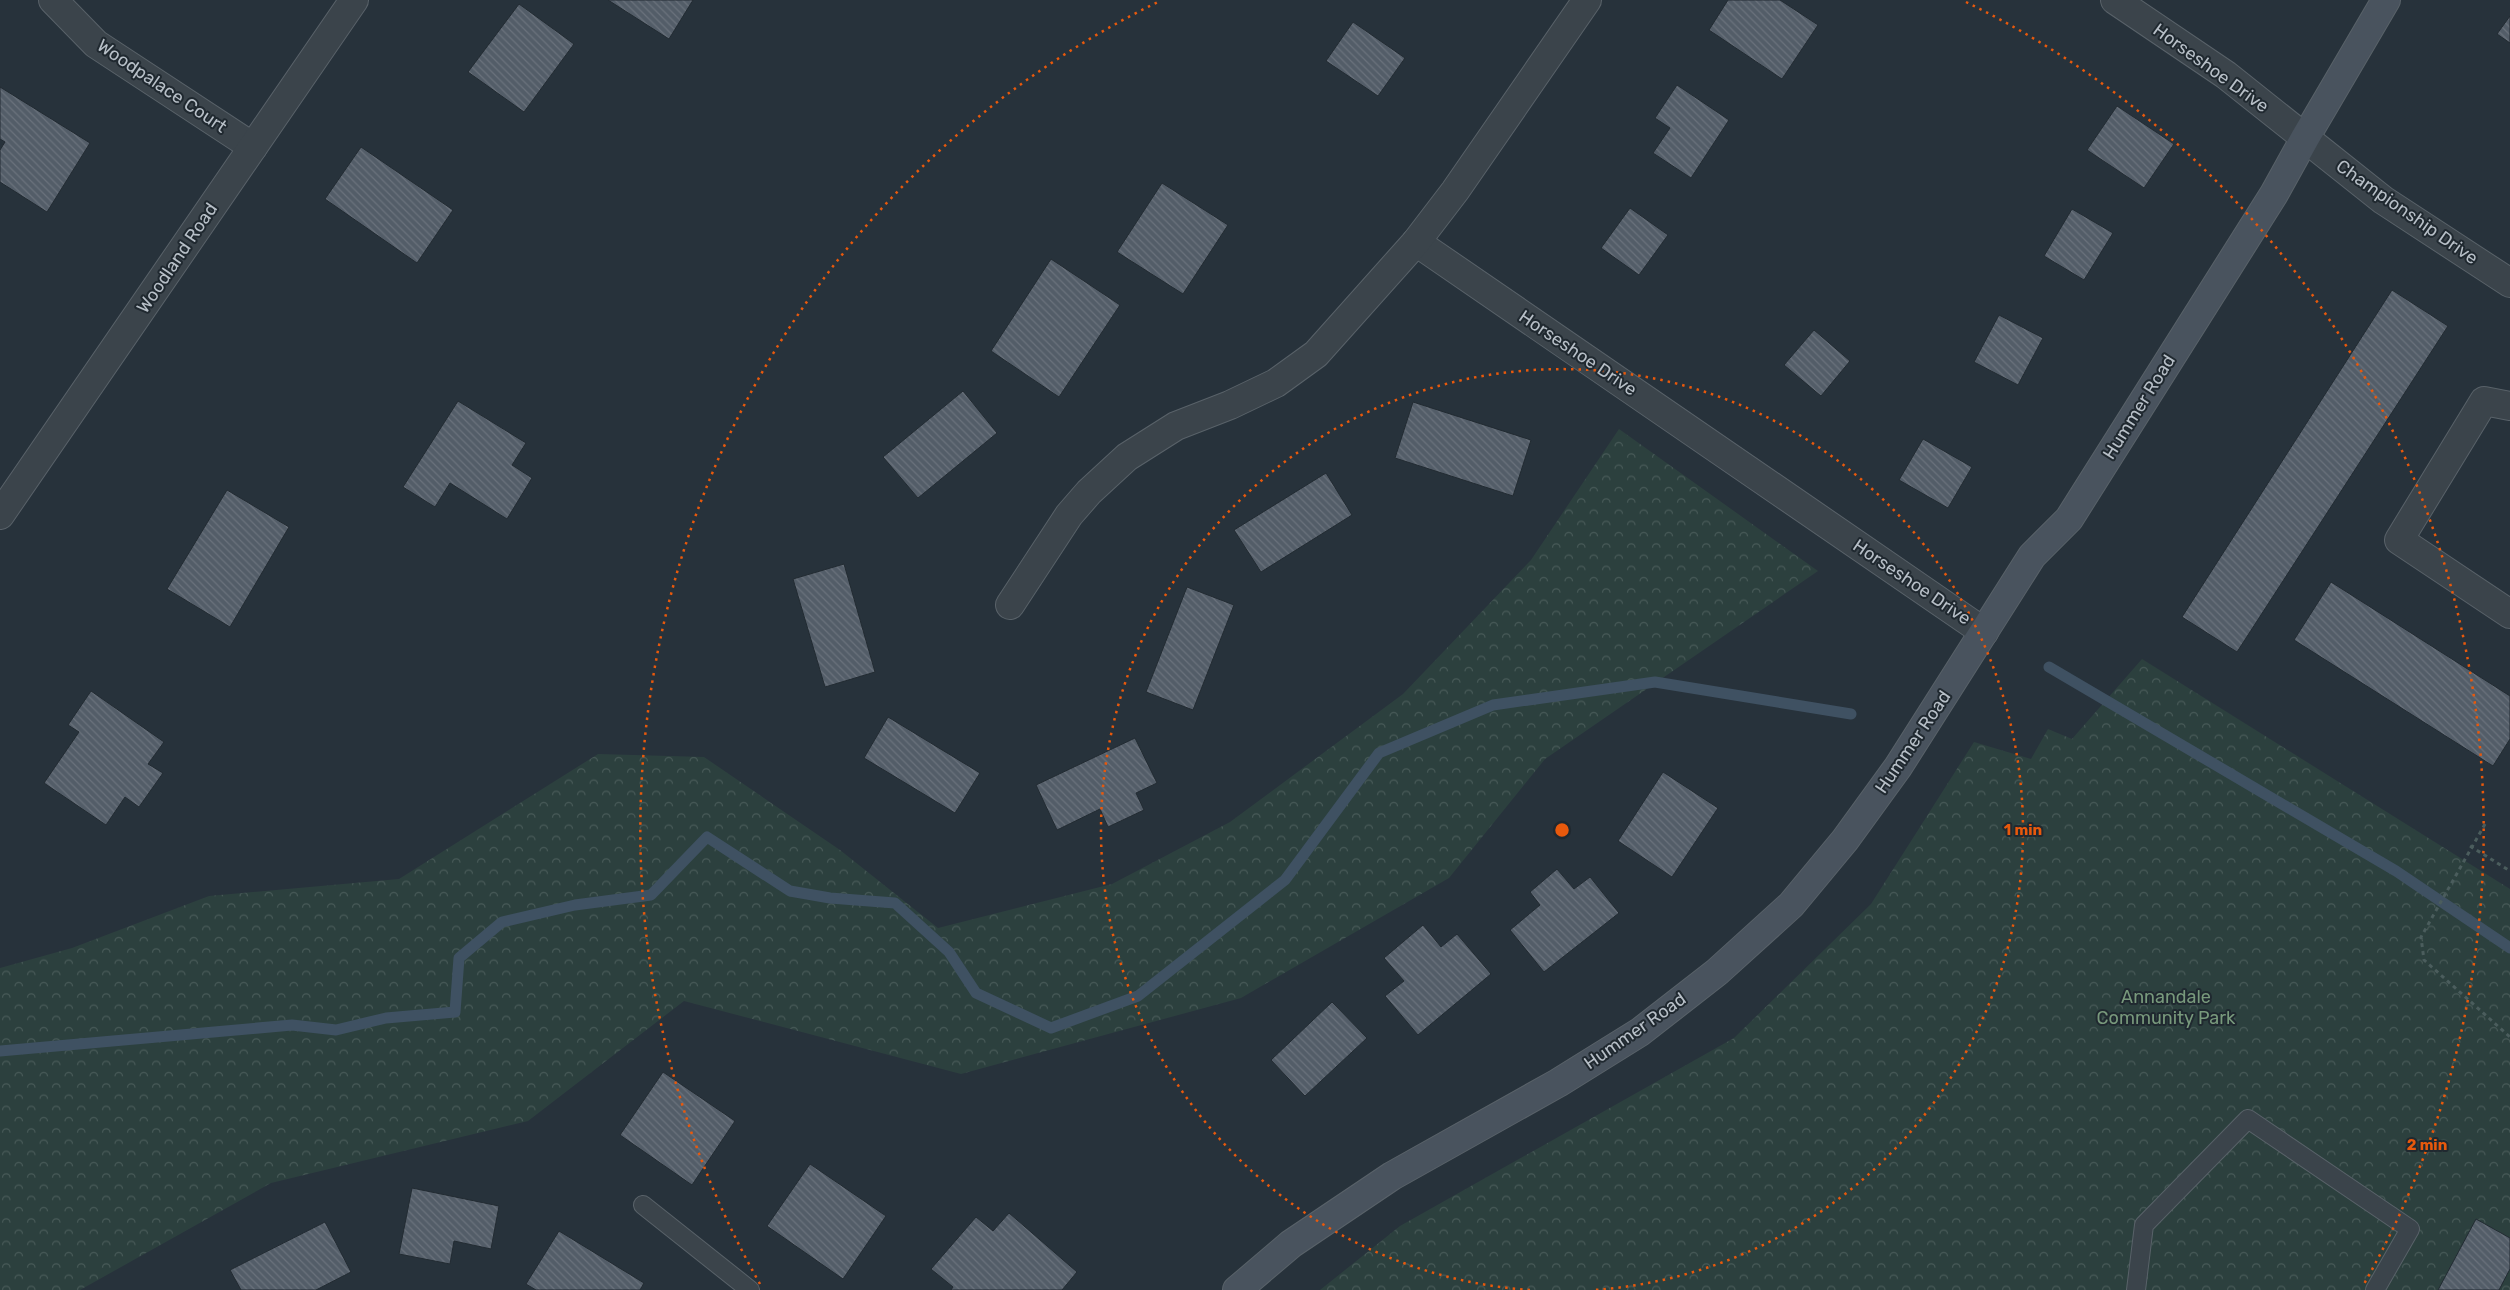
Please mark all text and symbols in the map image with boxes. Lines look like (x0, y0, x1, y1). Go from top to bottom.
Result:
street label: Horseshoe Drive (2149, 19, 2273, 117)
street label: Woodpalace Court (93, 34, 231, 138)
street label: Championship Drive (2332, 155, 2482, 269)
street label: Woodland Road (132, 199, 222, 317)
street label: Horseshoe Drive (1515, 305, 1641, 401)
street label: Hummer Road (2098, 351, 2180, 463)
street label: Horseshoe Drive (1849, 534, 1975, 630)
street label: Hummer Road (1871, 686, 1955, 798)
centre of rings (1553, 821, 1571, 839)
text: 1 min (2004, 821, 2042, 839)
park label: Annandale Community Park (2097, 986, 2236, 1029)
street label: Hummer Road (1580, 988, 1690, 1074)
text: 2 min (2407, 1136, 2447, 1154)

